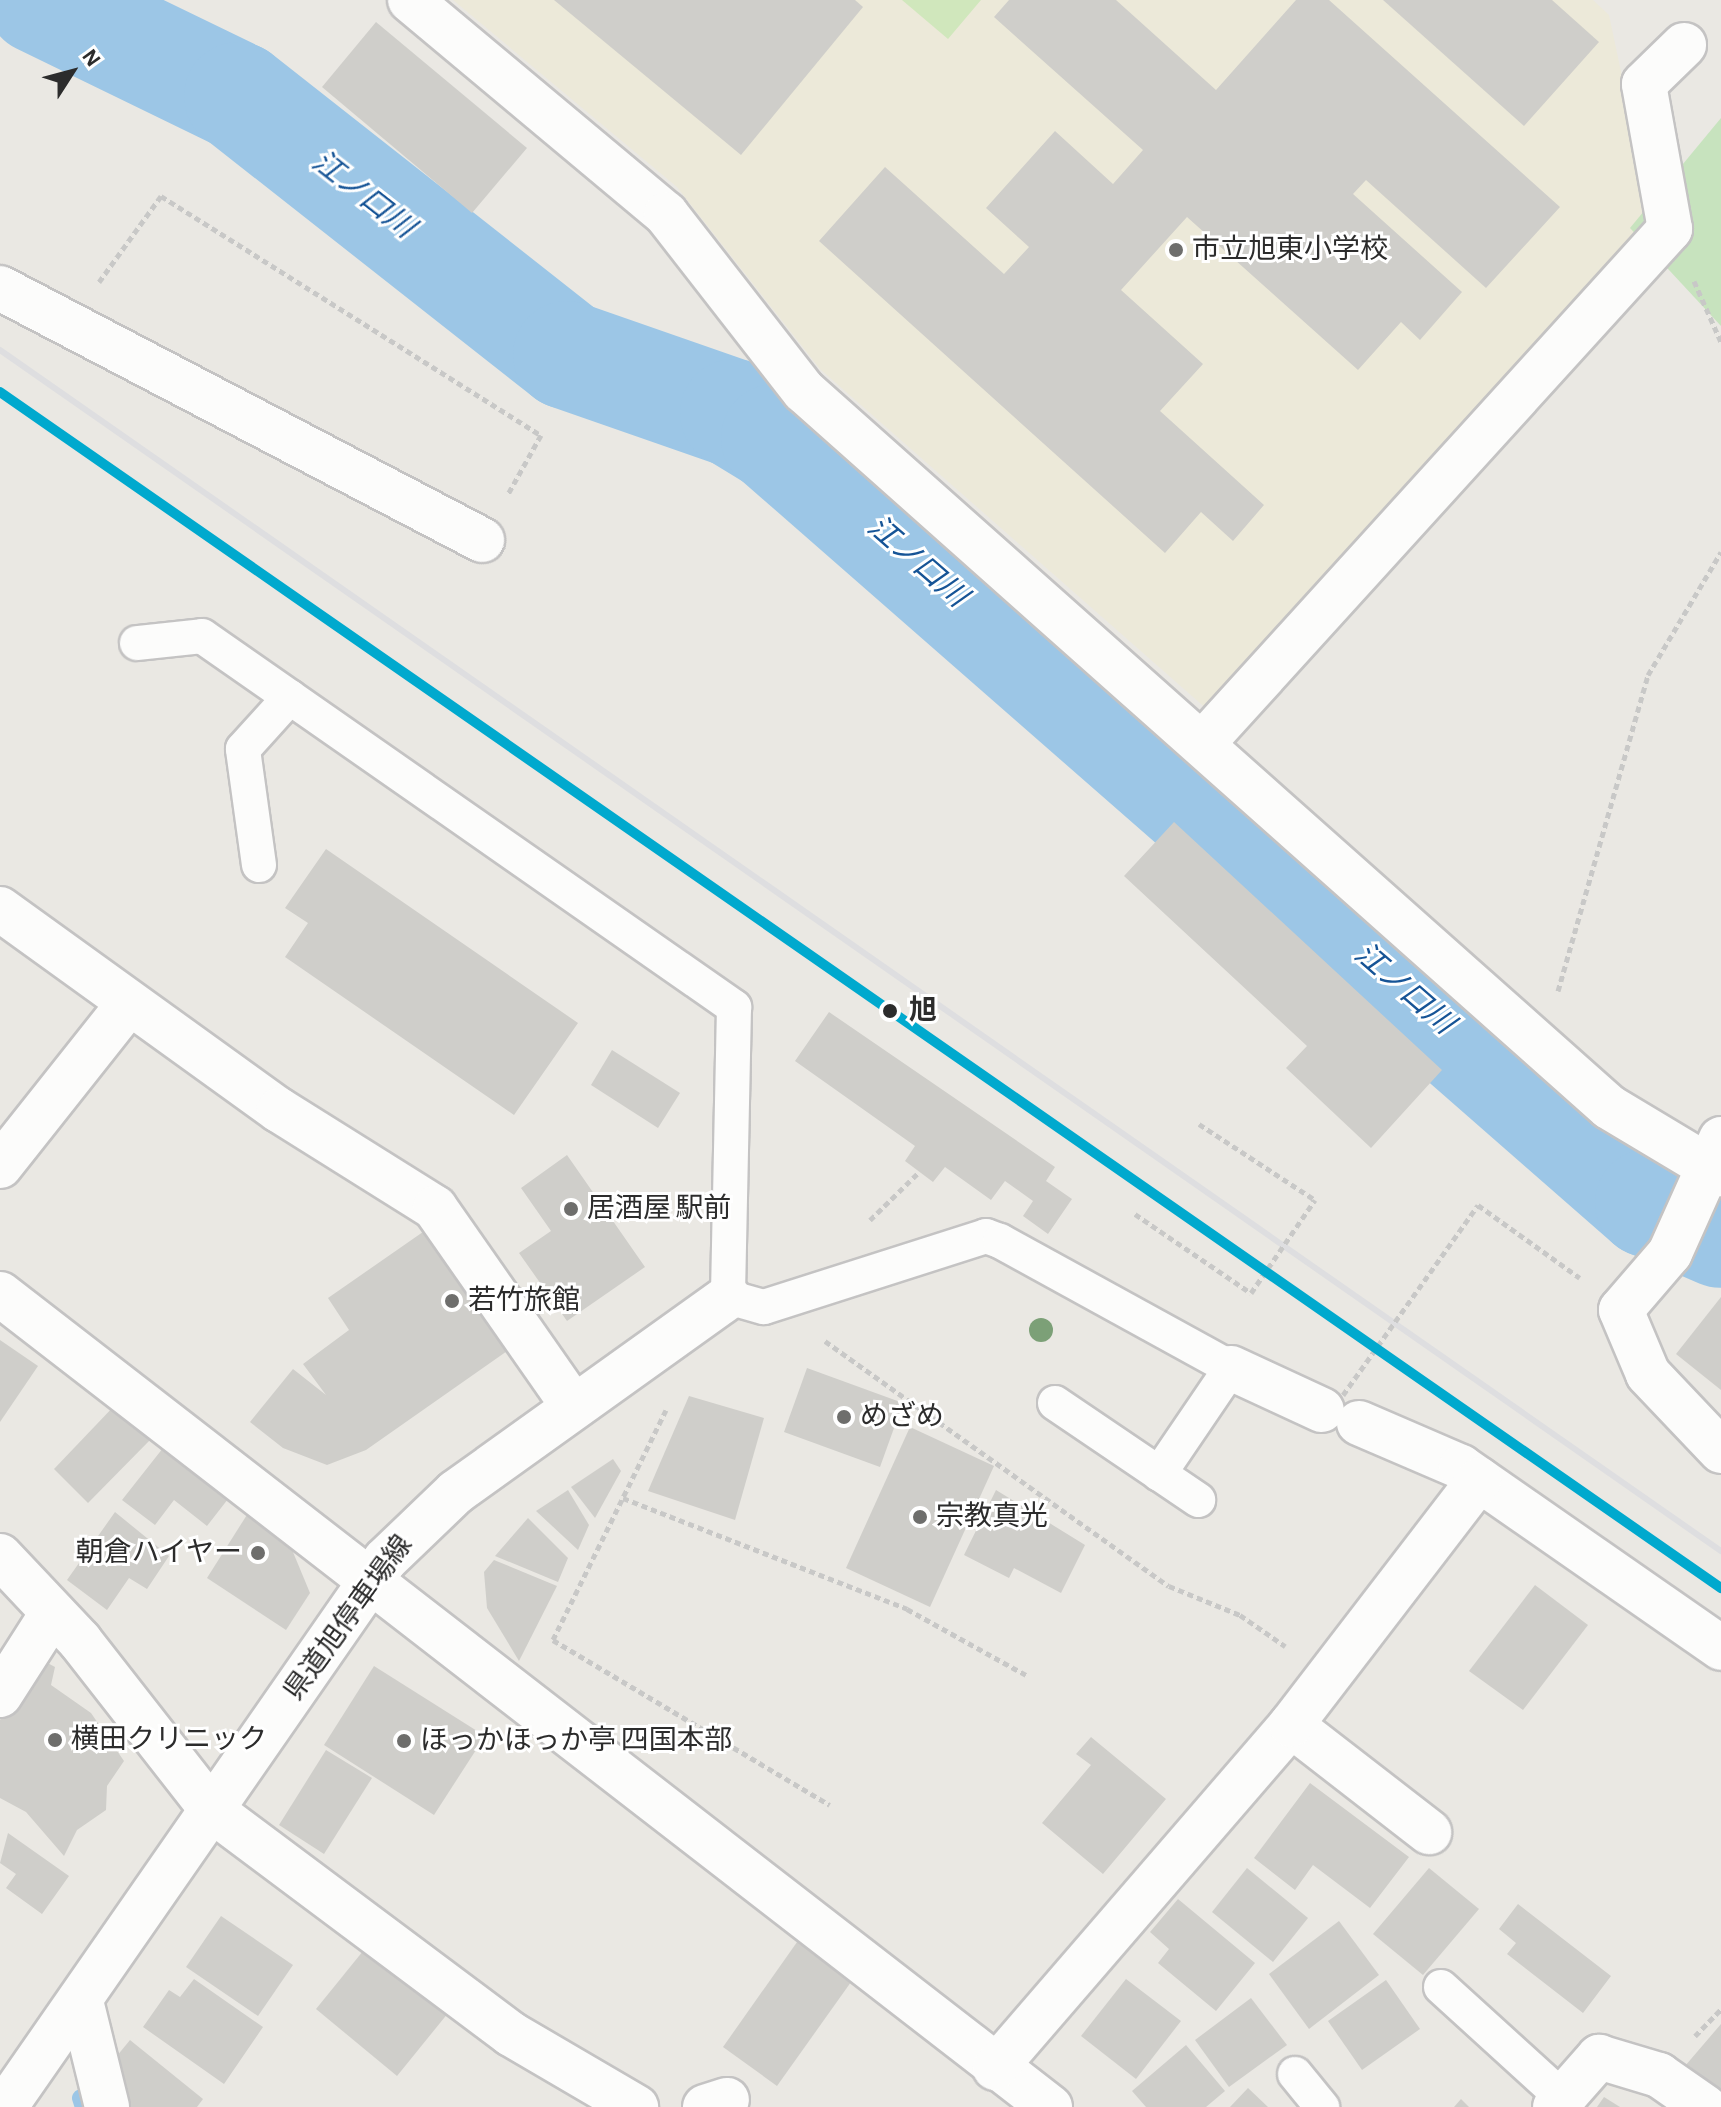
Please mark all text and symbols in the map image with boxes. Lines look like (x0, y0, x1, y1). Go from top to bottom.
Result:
north arrow (32, 32, 112, 112)
text: N (78, 45, 105, 71)
water label: 江ノ口川 (305, 144, 421, 246)
place label: 市立旭東小学校 (1192, 233, 1388, 267)
marker: 市立旭東小学校 (1167, 241, 1185, 259)
water label: 江ノ口川 (860, 509, 974, 615)
water label: 江ノ口川 (1347, 936, 1461, 1042)
place label: 旭 (909, 994, 937, 1028)
marker: 旭 (878, 999, 902, 1023)
place label: 居酒屋 駅前 (587, 1192, 732, 1226)
marker: 居酒屋 駅前 (562, 1200, 580, 1218)
place label: 若竹旅館 (468, 1284, 580, 1318)
marker: 若竹旅館 (443, 1292, 461, 1310)
place label: めざめ (860, 1400, 944, 1434)
marker: めざめ (835, 1408, 853, 1426)
place label: 宗教真光 (936, 1500, 1048, 1534)
marker: 宗教真光 (911, 1508, 929, 1526)
street label: 県道旭停車場線 (278, 1529, 420, 1707)
place label: 朝倉ハイヤー (74, 1536, 242, 1570)
marker: 朝倉ハイヤー (249, 1544, 267, 1562)
place label: 横田クリニック (71, 1723, 267, 1757)
place label: ほっかほっか亭 四国本部 (420, 1724, 733, 1758)
marker: 横田クリニック (46, 1731, 64, 1749)
marker: ほっかほっか亭 四国本部 (395, 1732, 413, 1750)

